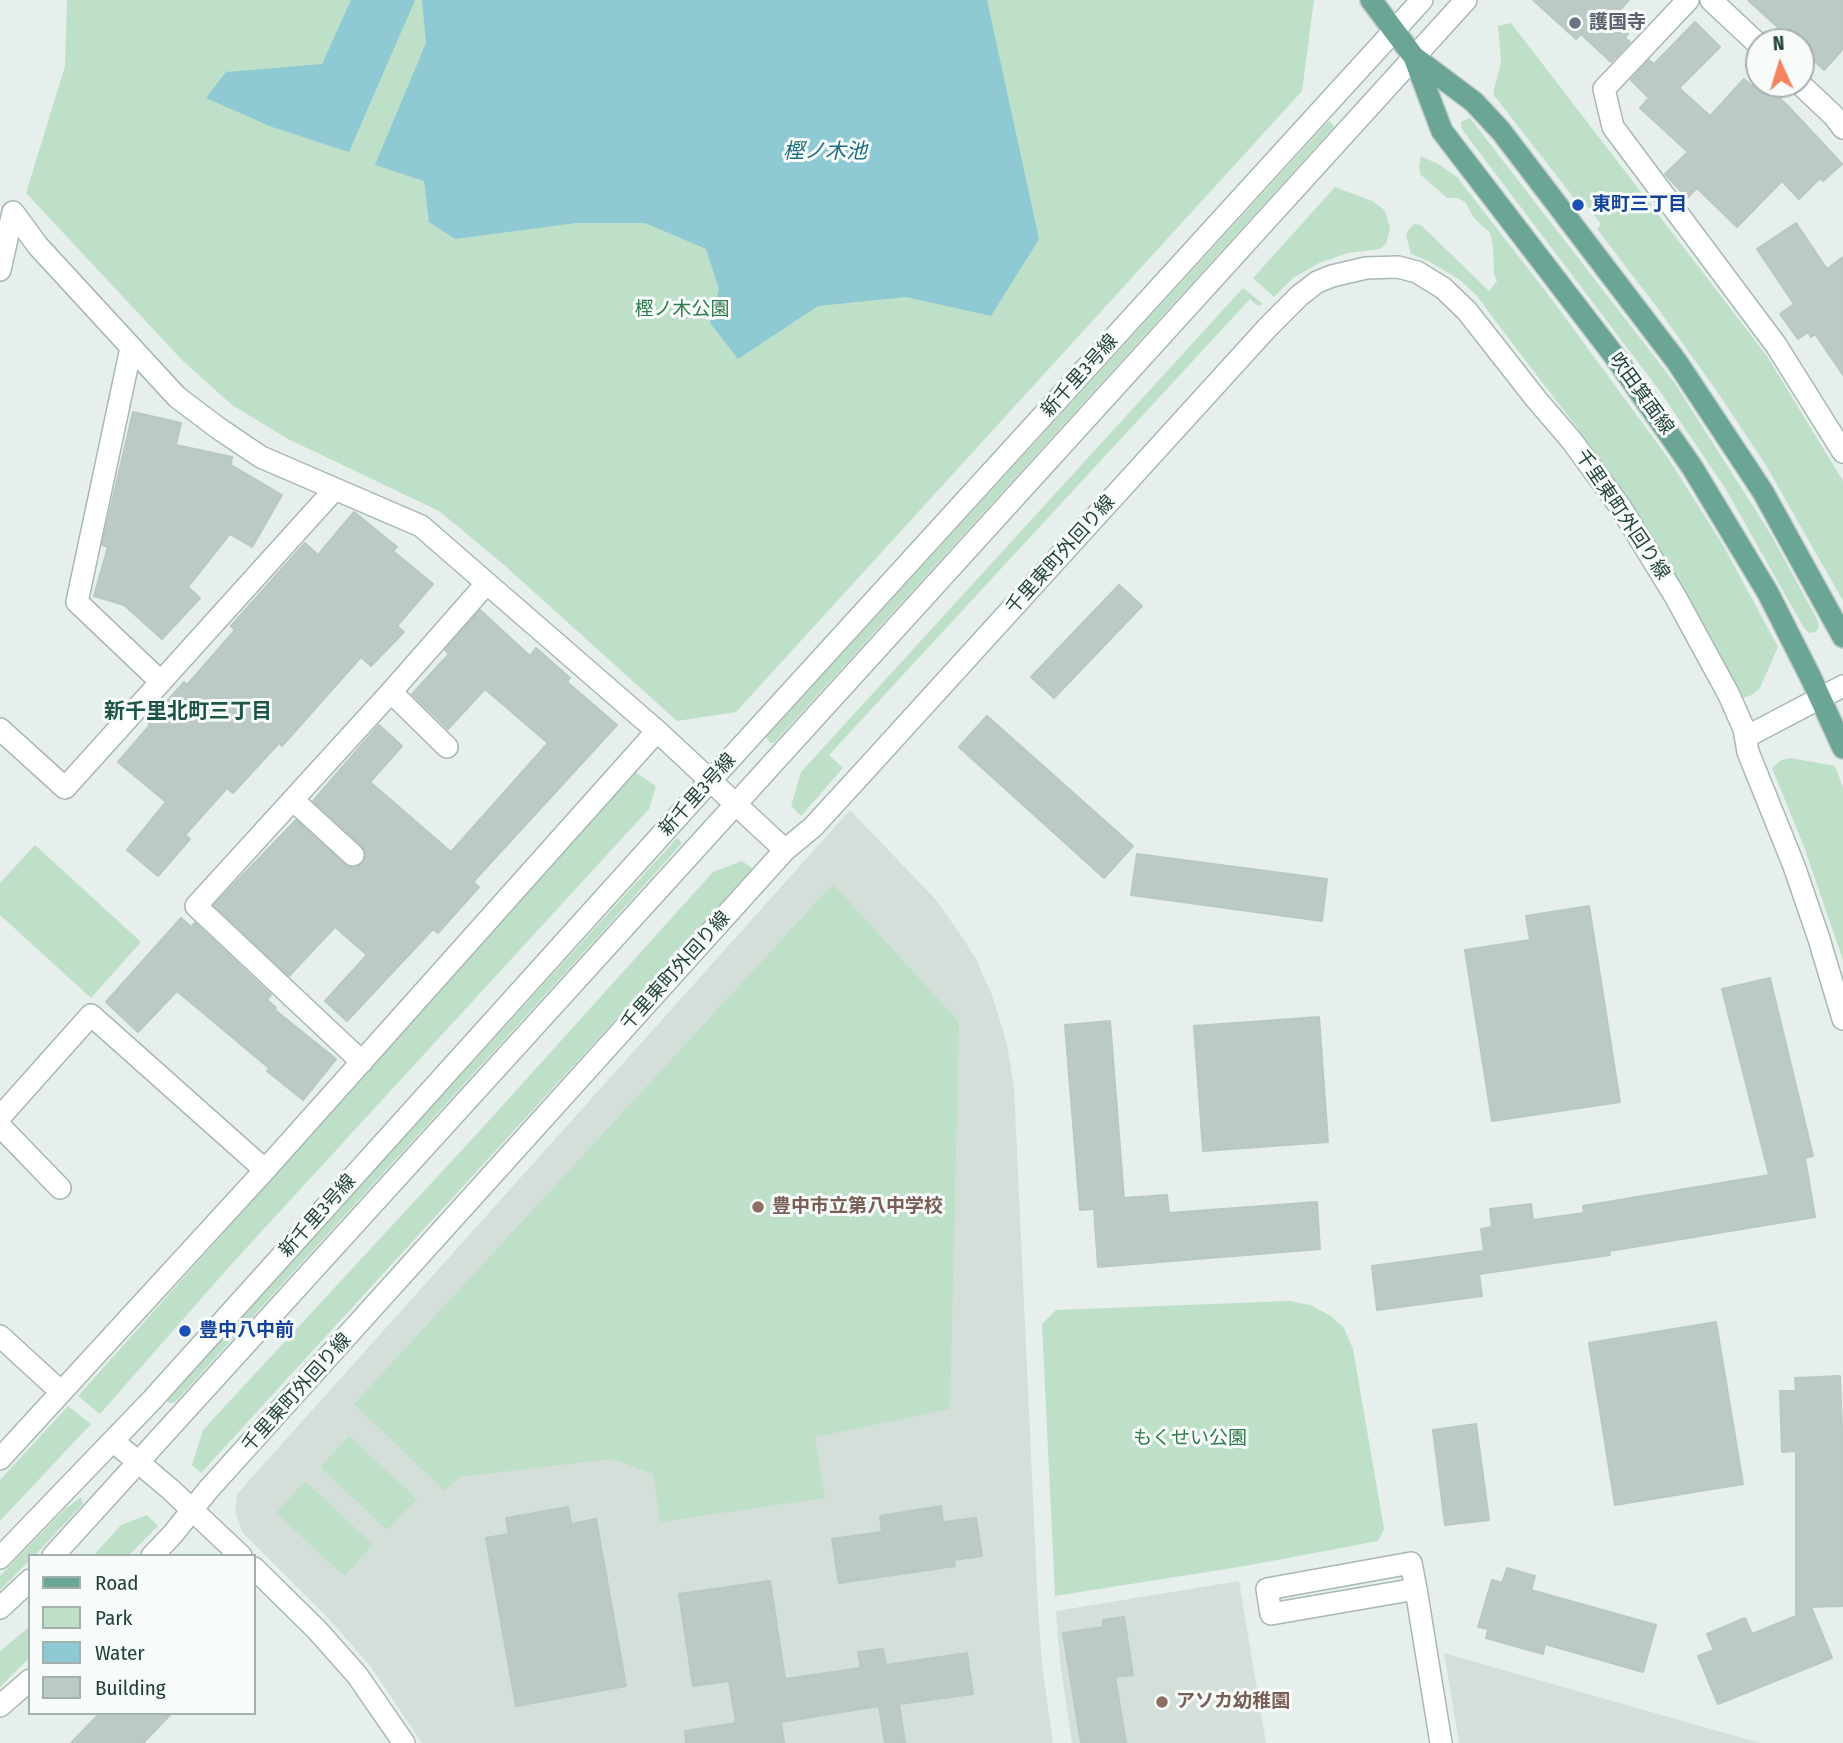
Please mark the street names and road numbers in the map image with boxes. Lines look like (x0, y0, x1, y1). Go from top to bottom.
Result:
street label: 新千里3号線 (1037, 330, 1123, 422)
street label: 吹田箕面線 (1604, 349, 1678, 439)
street label: 千里東町外回り線 (1570, 446, 1674, 584)
street label: 千里東町外回り線 (1002, 491, 1120, 619)
street label: 新千里3号線 (655, 749, 741, 841)
street label: 千里東町外回り線 (617, 907, 735, 1035)
street label: 新千里3号線 (275, 1170, 361, 1262)
street label: 千里東町外回り線 (238, 1329, 356, 1457)

